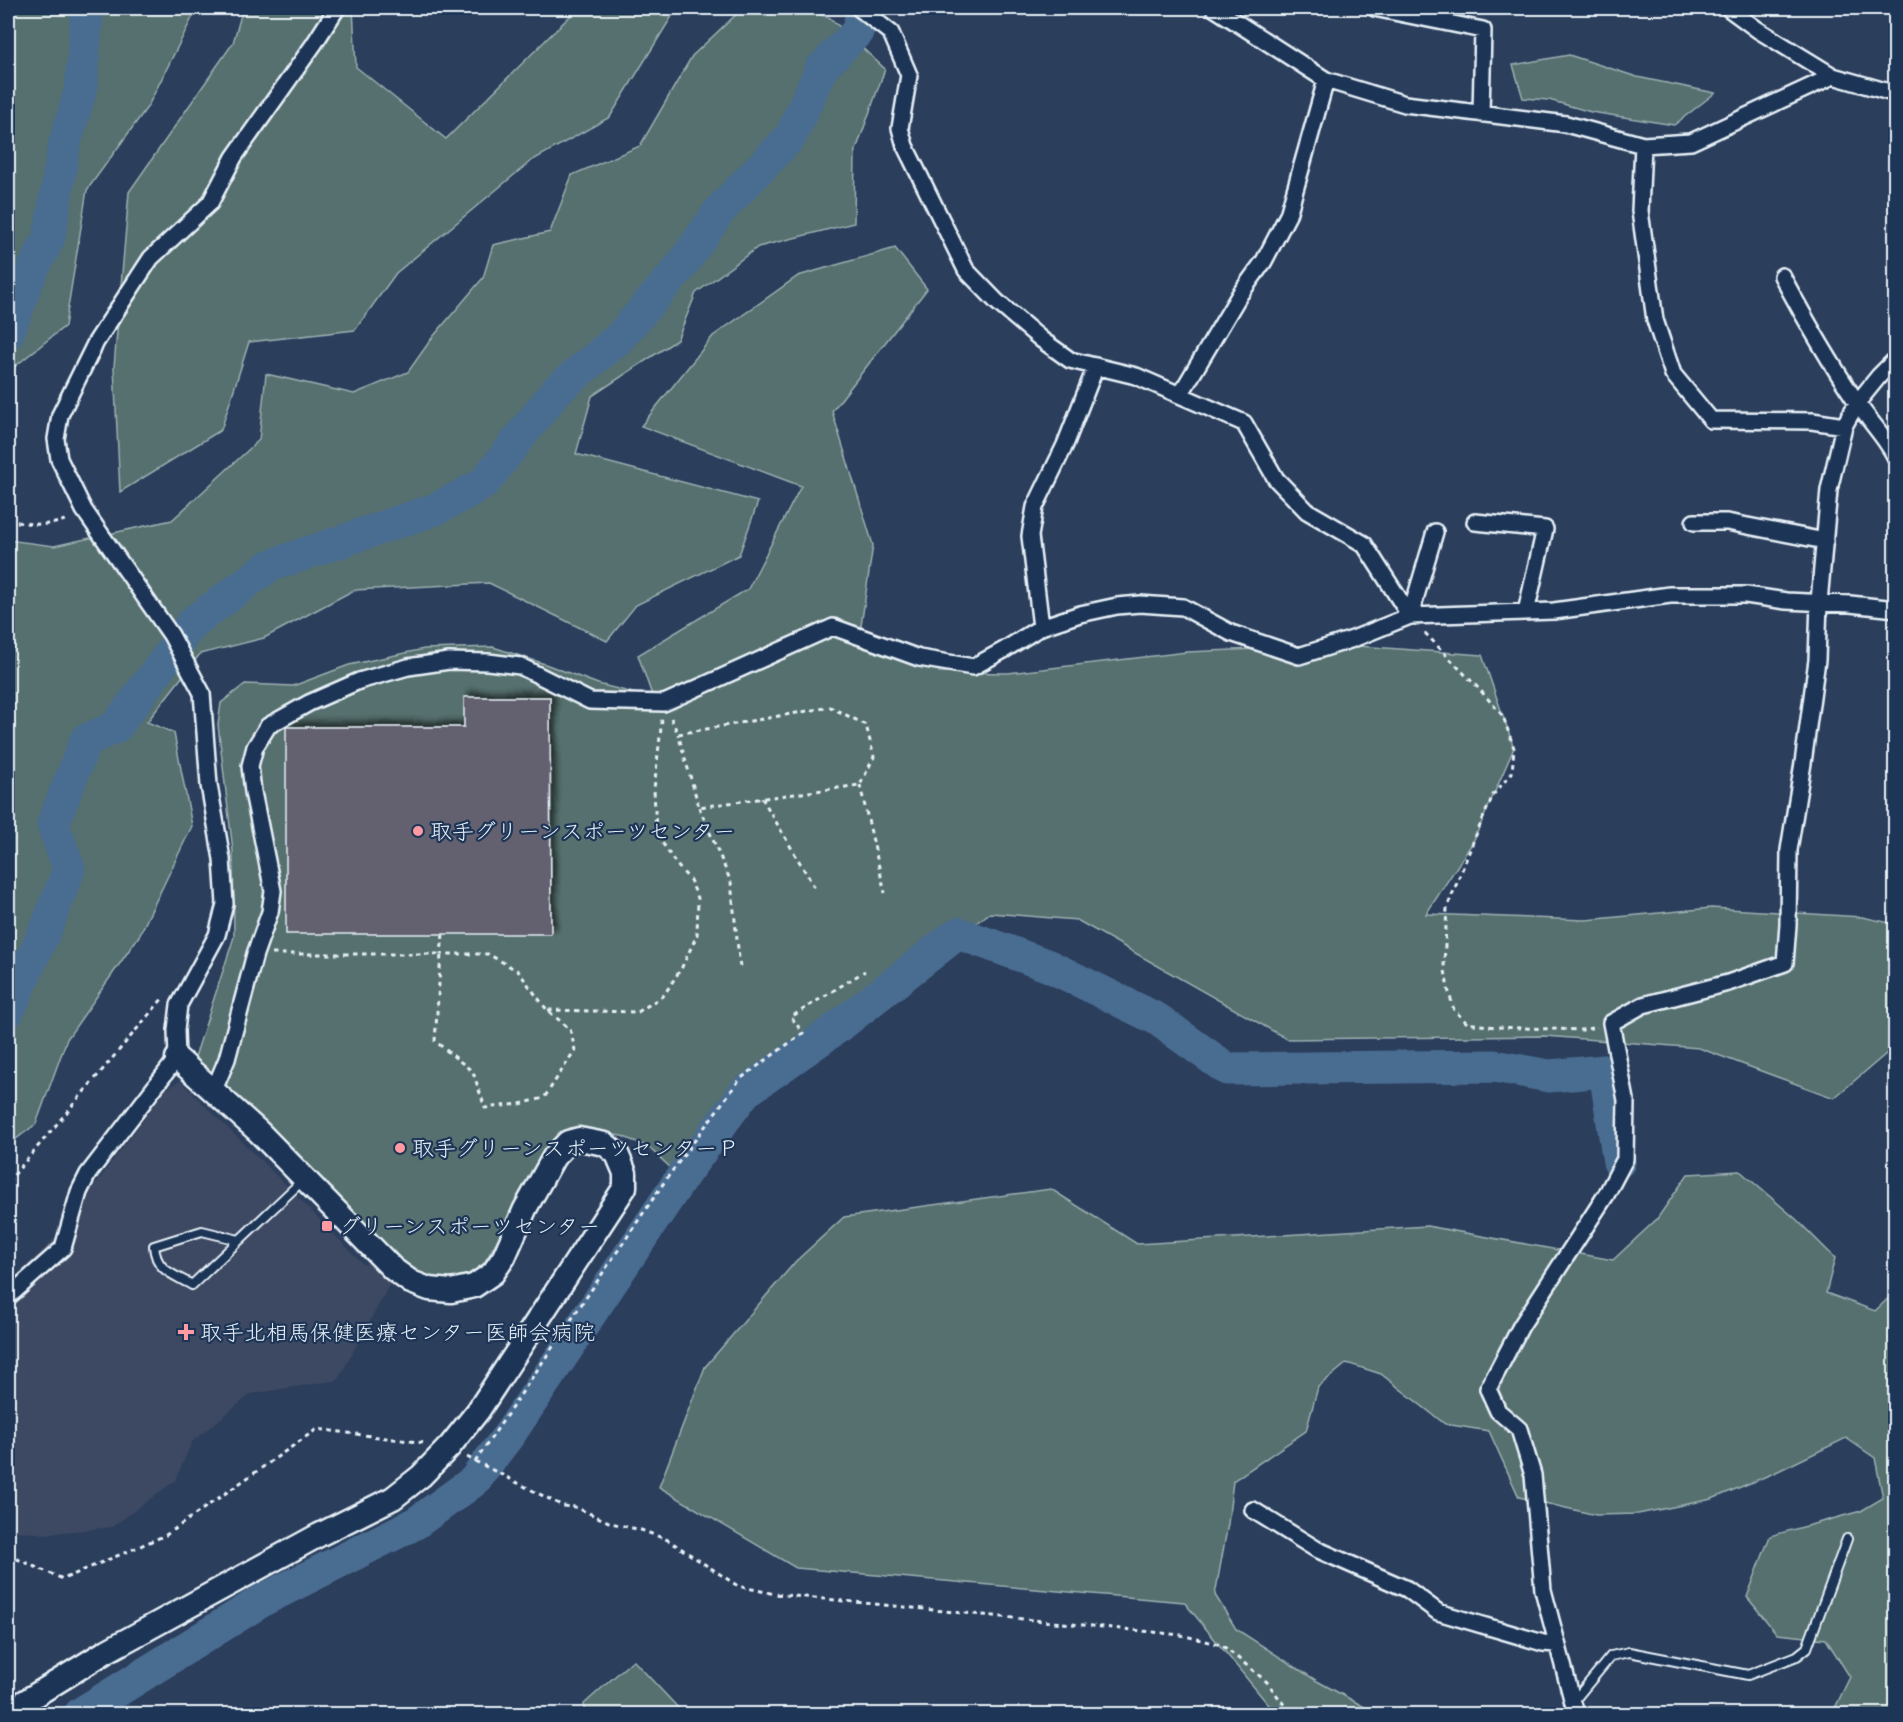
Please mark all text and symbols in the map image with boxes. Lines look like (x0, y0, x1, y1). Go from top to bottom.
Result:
place label: 取手グリーンスポーツセンター (430, 816, 735, 846)
marker: 取手グリーンスポーツセンター (411, 824, 425, 838)
place label: 取手グリーンスポーツセンターＰ (412, 1133, 739, 1163)
marker: 取手グリーンスポーツセンターＰ (393, 1141, 407, 1155)
place label: グリーンスポーツセンター (339, 1211, 600, 1241)
marker: グリーンスポーツセンター (320, 1219, 334, 1233)
place label: 取手北相馬保健医療センター医師会病院 (200, 1317, 595, 1347)
marker: 取手北相馬保健医療センター医師会病院 (177, 1323, 195, 1341)

